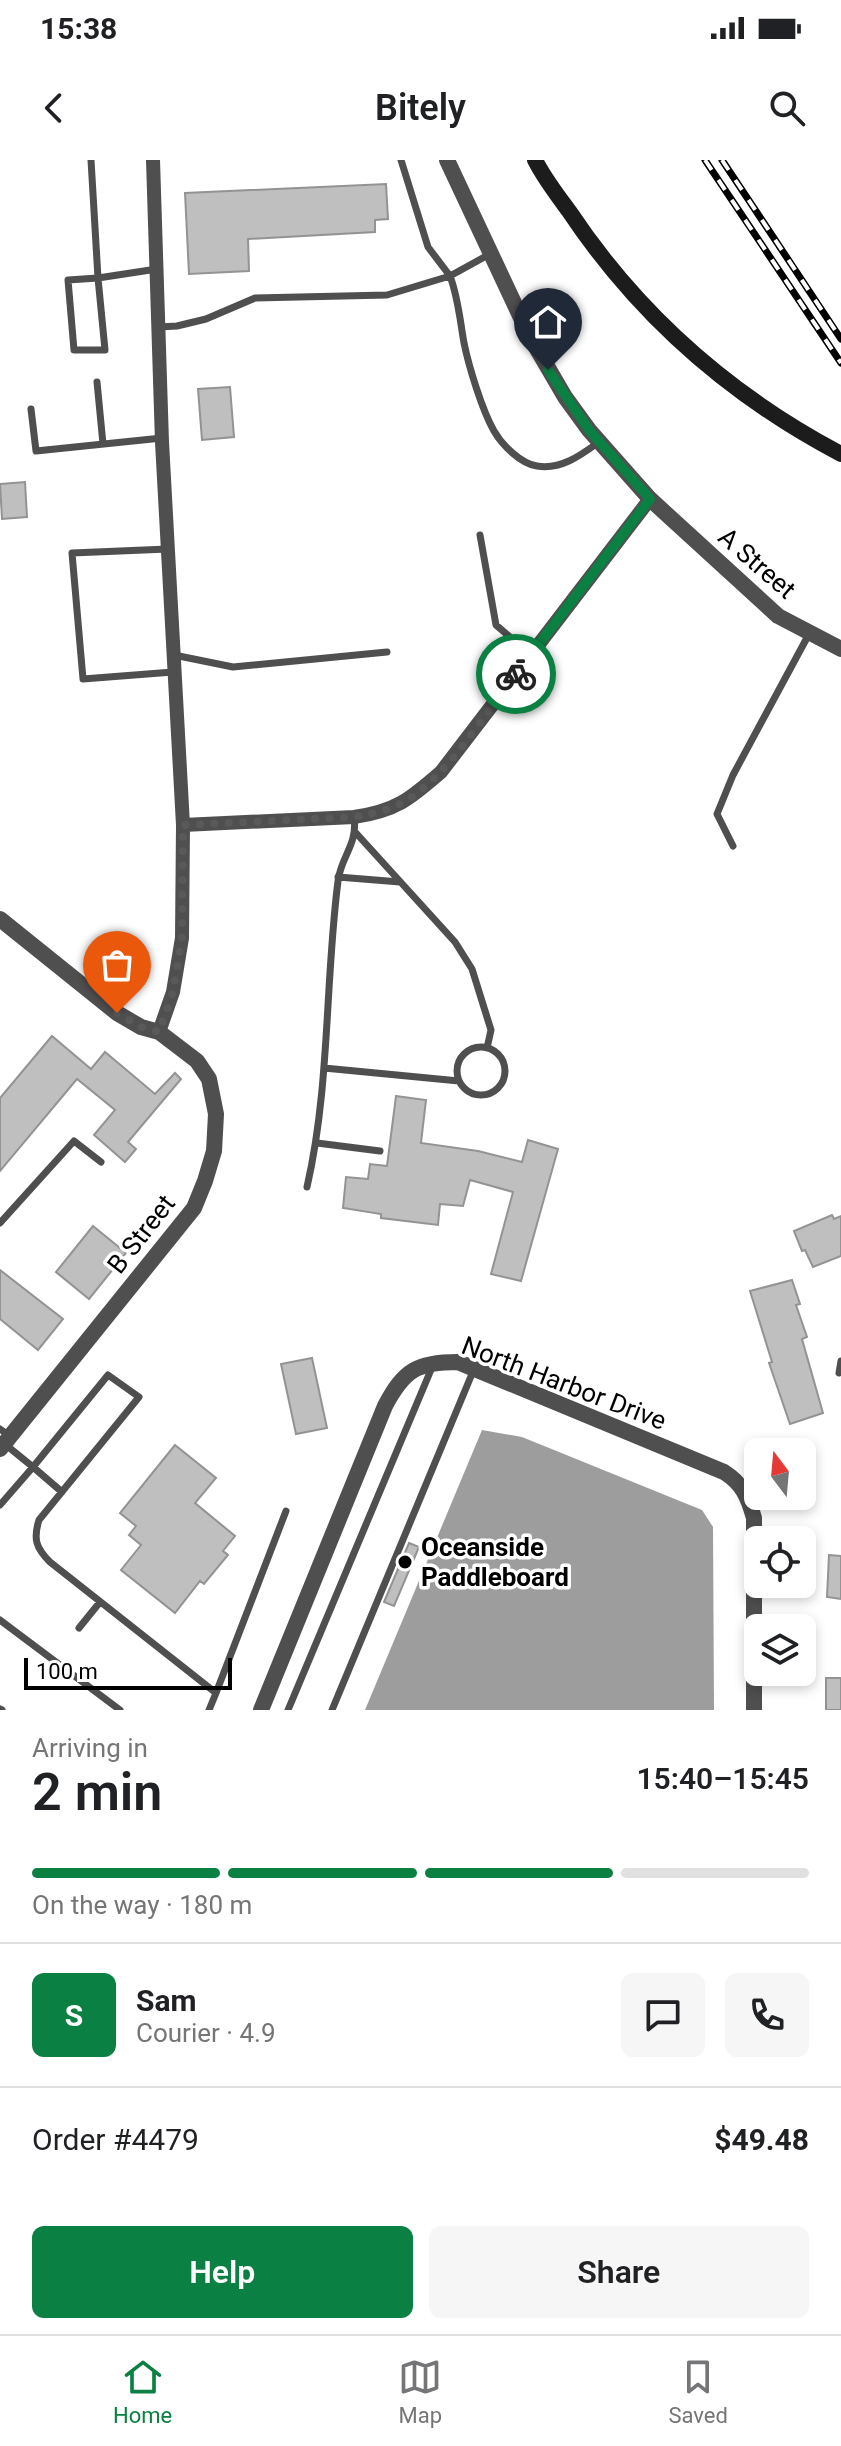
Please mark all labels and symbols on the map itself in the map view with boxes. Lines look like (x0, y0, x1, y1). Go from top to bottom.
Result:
pin (514, 288, 582, 370)
street label: A Street (712, 521, 802, 605)
courier (476, 634, 556, 714)
pin (83, 931, 151, 1013)
street label: B Street (101, 1189, 181, 1279)
street label: North Harbor Drive (457, 1330, 671, 1436)
north arrow (744, 1438, 816, 1510)
place label: Oceanside Paddleboard (421, 1532, 569, 1592)
marker: Oceanside Paddleboard (396, 1553, 414, 1571)
scale bar (24, 1654, 232, 1690)

